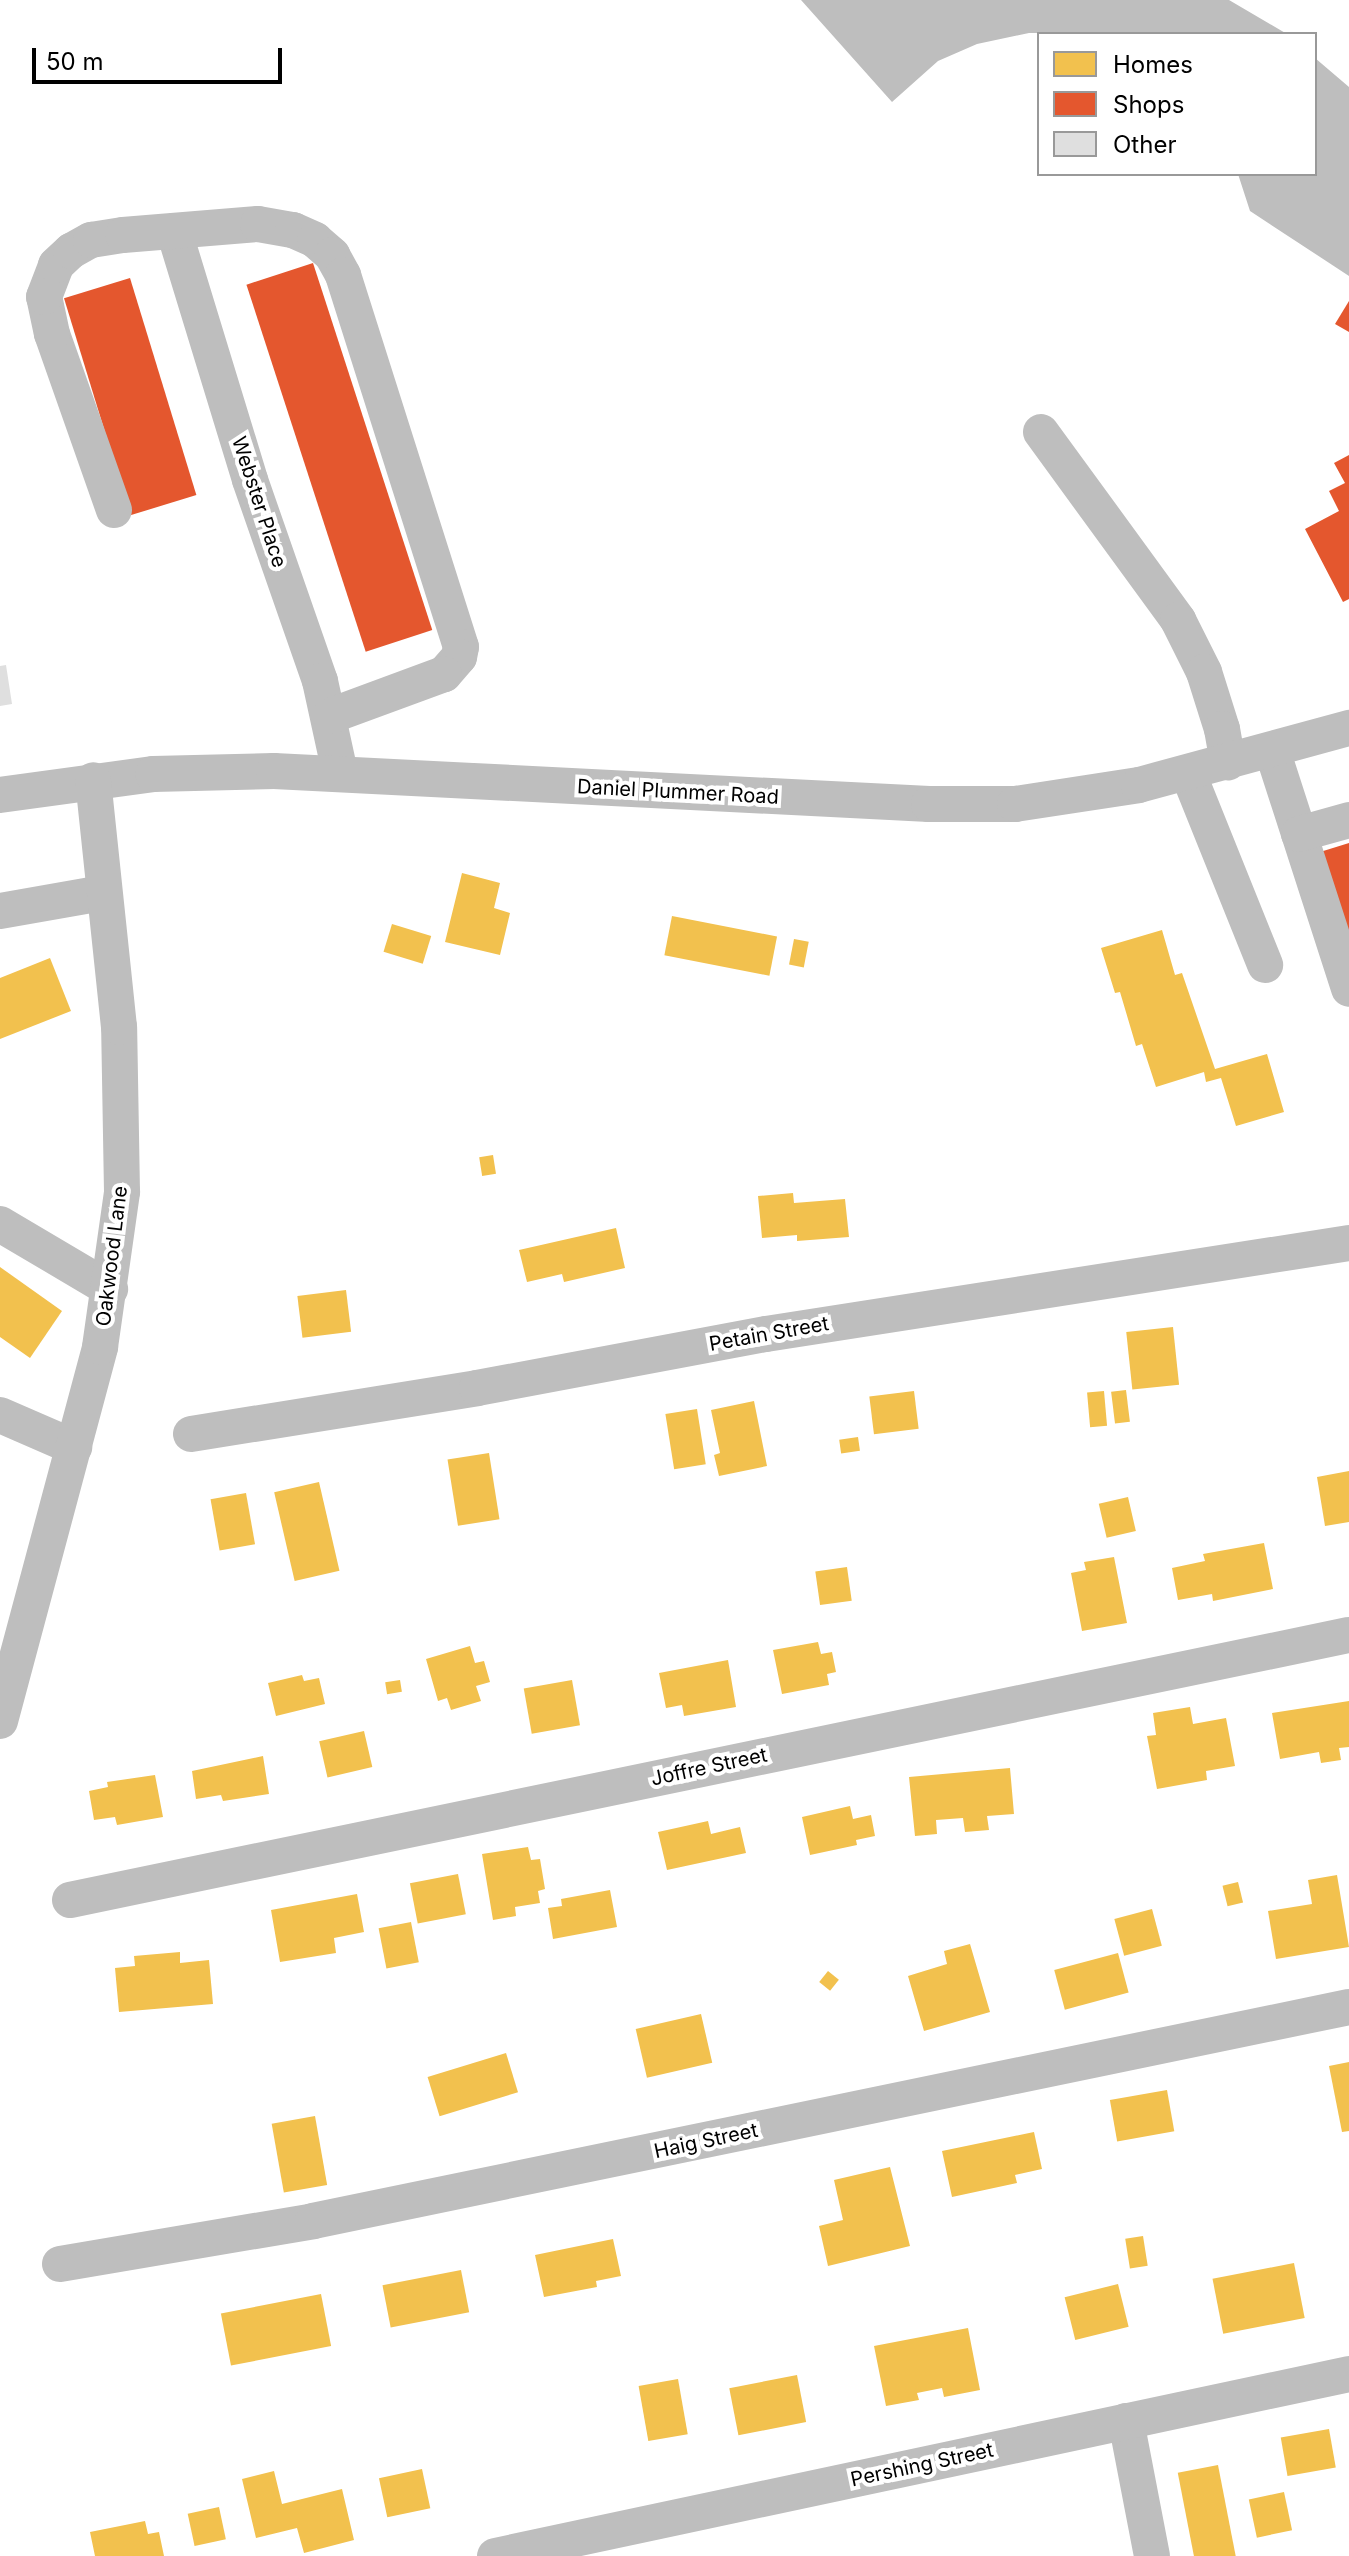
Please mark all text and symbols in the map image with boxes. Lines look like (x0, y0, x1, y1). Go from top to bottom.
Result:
scale bar (36, 32, 286, 82)
legend (1037, 32, 1317, 176)
text: 50 m (46, 47, 104, 76)
text: Homes (1113, 50, 1193, 79)
text: Shops (1113, 90, 1184, 119)
text: Other (1113, 130, 1176, 159)
street label: Webster Place (227, 434, 291, 570)
street label: Daniel Plummer Road (577, 775, 779, 809)
street label: Oakwood Lane (91, 1184, 133, 1328)
street label: Petain Street (707, 1312, 831, 1356)
street label: Joffre Street (649, 1743, 769, 1791)
street label: Haig Street (652, 2118, 760, 2164)
street label: Pershing Street (848, 2438, 996, 2492)

